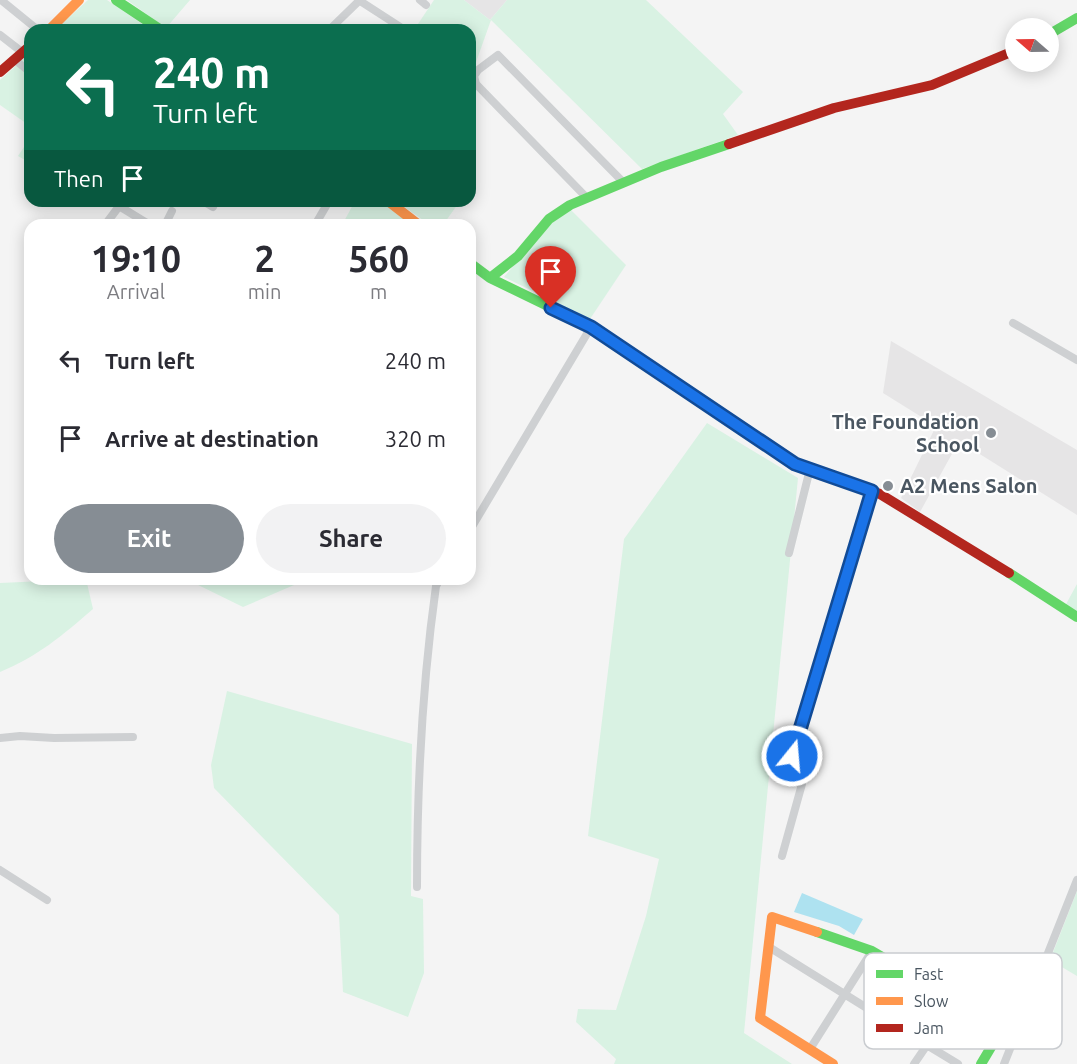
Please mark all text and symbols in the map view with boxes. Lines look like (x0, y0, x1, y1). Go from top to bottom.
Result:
north arrow (1005, 18, 1059, 72)
map controls (1005, 18, 1059, 72)
icon: left (54, 48, 132, 126)
text: 240 m (153, 49, 270, 96)
text: Turn left (153, 98, 257, 128)
icon: arrive (116, 162, 149, 195)
text: Then (54, 166, 104, 191)
text: 19:10 (91, 238, 181, 279)
text: 2 (254, 238, 275, 279)
text: 560 (348, 238, 409, 279)
pin (525, 246, 576, 308)
icon: arrive (534, 255, 567, 288)
text: Arrival (107, 280, 165, 303)
text: min (248, 280, 281, 303)
text: m (370, 280, 387, 303)
icon: left (54, 344, 87, 377)
text: Turn left (105, 348, 195, 373)
text: 240 m (385, 348, 446, 373)
place label: The Foundation School (832, 410, 979, 456)
icon: arrive (54, 422, 87, 455)
text: Arrive at destination (105, 426, 319, 451)
text: 320 m (385, 426, 446, 451)
marker: The Foundation School (984, 426, 998, 440)
place label: A2 Mens Salon (900, 474, 1038, 497)
marker: A2 Mens Salon (881, 479, 895, 493)
button: Exit (54, 504, 244, 573)
button: Share (256, 504, 446, 573)
position arrow (760, 724, 824, 788)
legend (864, 953, 1062, 1049)
text: Fast (914, 965, 944, 983)
text: Slow (914, 992, 949, 1010)
text: Jam (914, 1019, 944, 1037)

